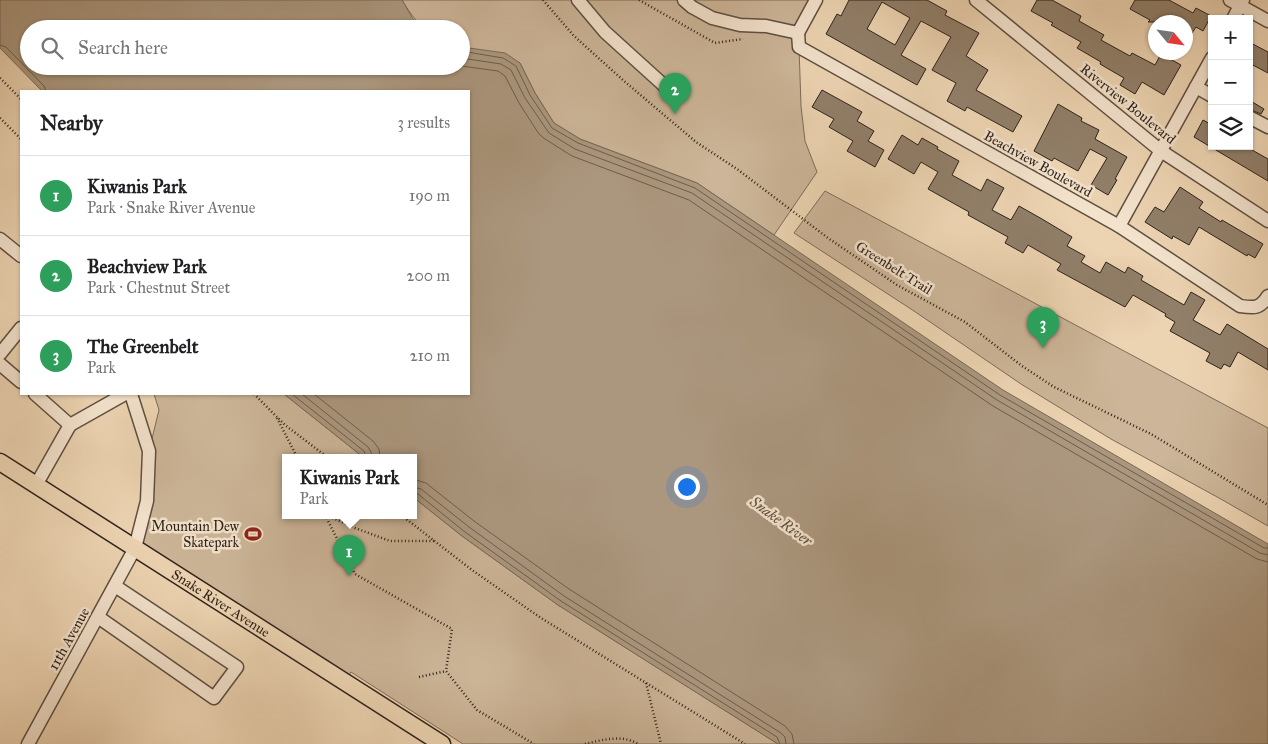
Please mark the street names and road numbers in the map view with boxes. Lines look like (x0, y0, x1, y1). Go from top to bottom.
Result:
street label: Riverview Boulevard (1077, 60, 1179, 148)
street label: Beachview Boulevard (981, 127, 1095, 201)
street label: Greenbelt Trail (853, 238, 936, 298)
street label: Snake River Avenue (169, 565, 273, 641)
street label: 11th Avenue (45, 605, 93, 673)

